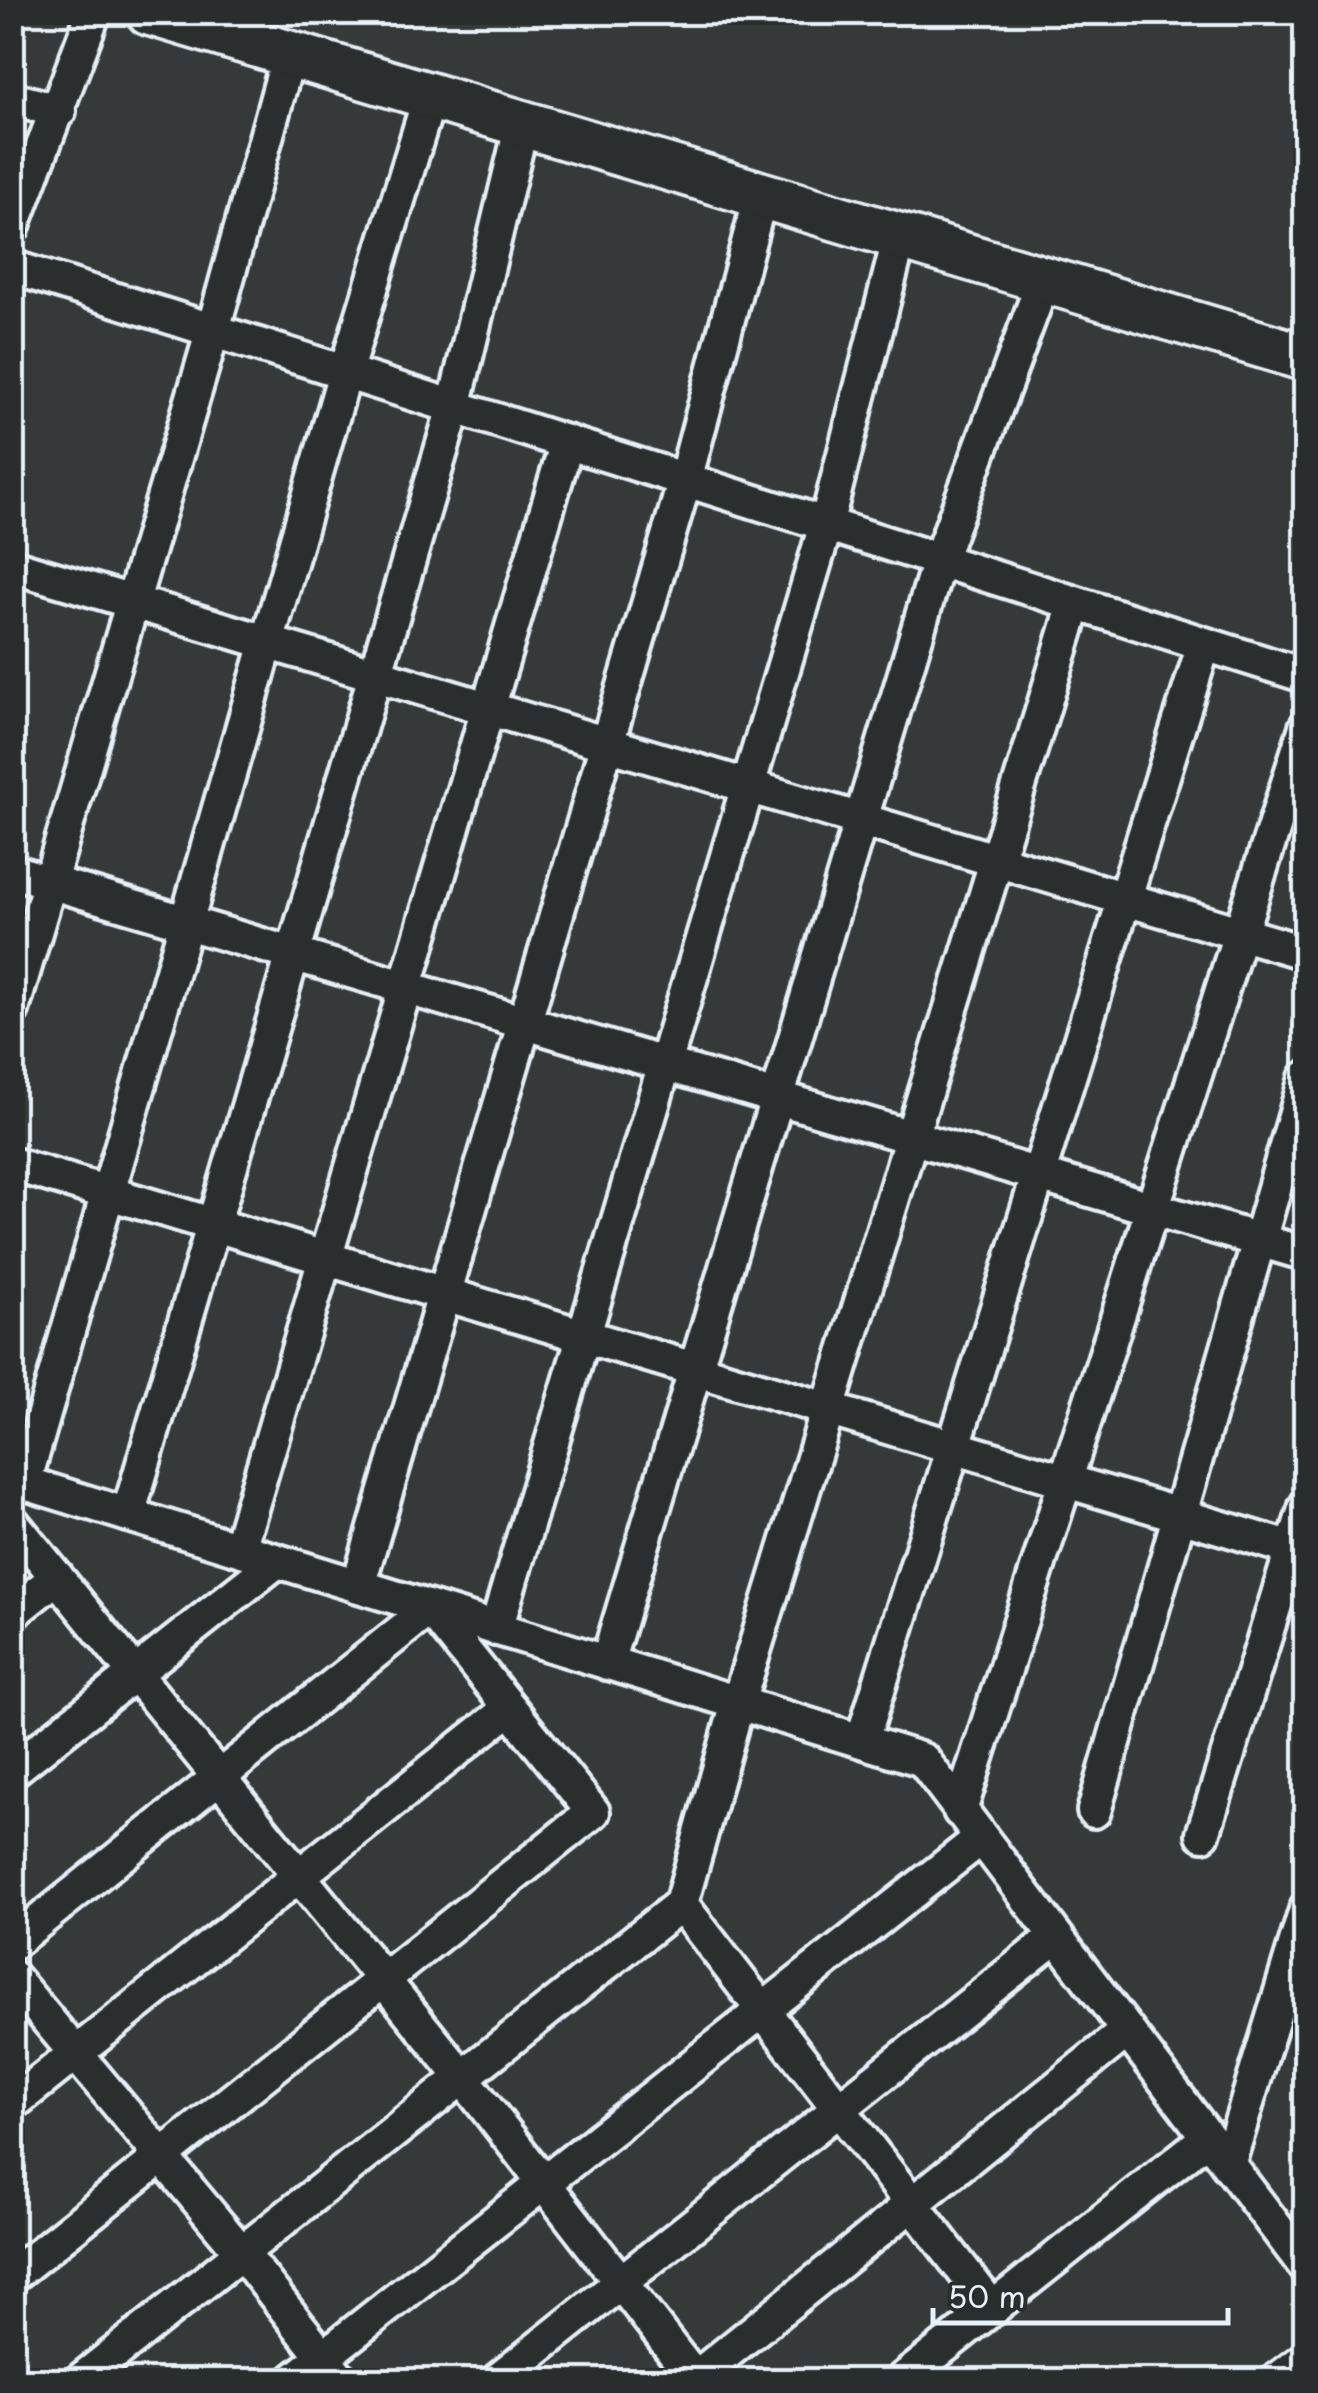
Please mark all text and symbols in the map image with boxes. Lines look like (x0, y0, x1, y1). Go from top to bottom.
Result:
scale bar (933, 2263, 1228, 2325)
text: 50 m (948, 2273, 1026, 2318)

